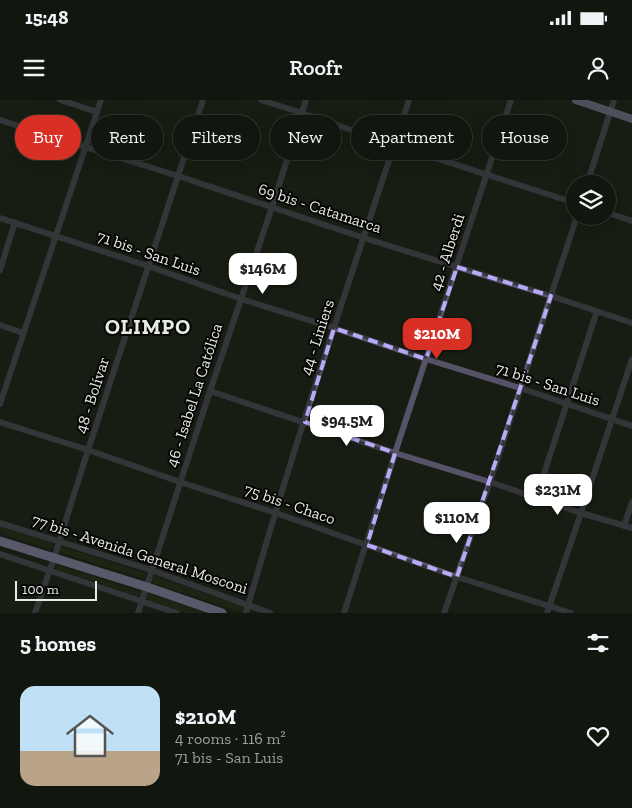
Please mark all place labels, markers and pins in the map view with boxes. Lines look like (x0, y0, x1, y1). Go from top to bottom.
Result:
pin: $146M (228, 252, 298, 295)
pin: $210M (402, 318, 472, 360)
pin: $94.5M (306, 404, 388, 447)
pin: $231M (523, 474, 593, 516)
pin: $110M (422, 502, 492, 544)

